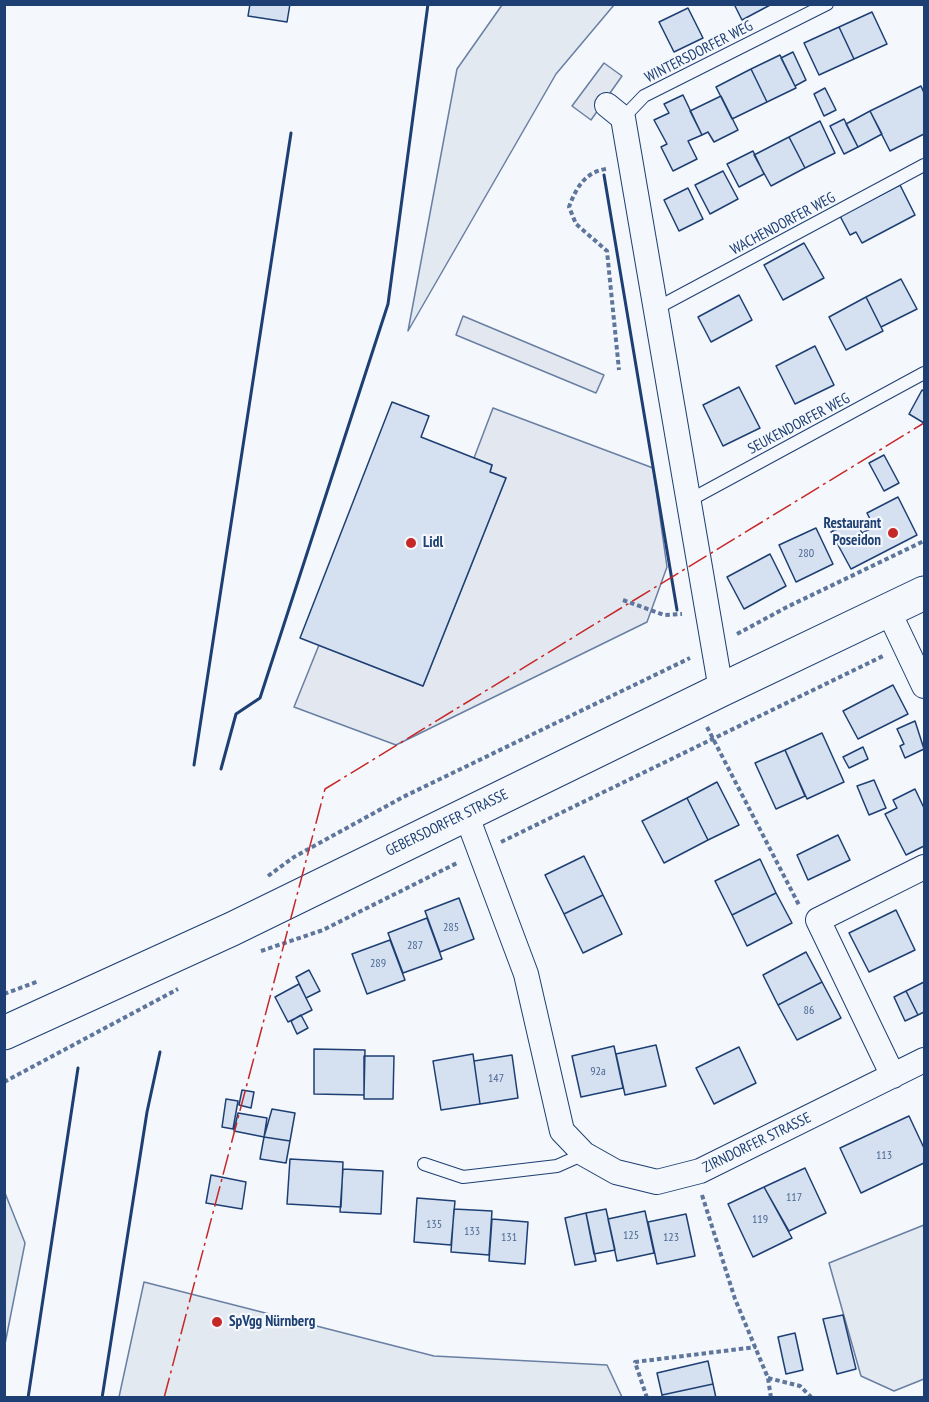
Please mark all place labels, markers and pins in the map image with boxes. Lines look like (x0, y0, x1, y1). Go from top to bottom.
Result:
place label: Restaurant Poseidon (823, 515, 881, 550)
marker: Restaurant Poseidon (886, 526, 900, 540)
place label: Lidl (423, 534, 443, 552)
marker: Lidl (404, 536, 418, 550)
place label: SpVgg Nürnberg (229, 1313, 315, 1331)
marker: SpVgg Nürnberg (210, 1315, 224, 1329)

